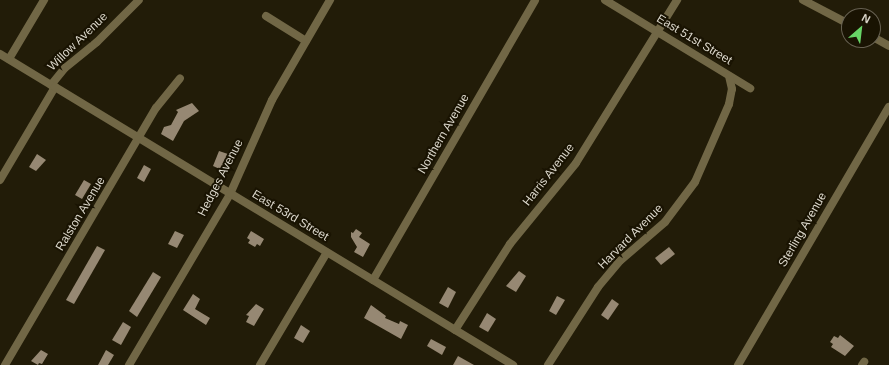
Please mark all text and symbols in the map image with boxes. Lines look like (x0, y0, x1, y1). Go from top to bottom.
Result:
north arrow (841, 8, 881, 48)
street label: Willow Avenue (45, 10, 111, 74)
text: N (860, 11, 872, 25)
street label: East 51st Street (654, 12, 734, 68)
street label: Northern Avenue (415, 91, 473, 177)
street label: Hedges Avenue (195, 137, 247, 219)
street label: Harris Avenue (520, 141, 578, 209)
street label: Ralston Avenue (53, 174, 109, 254)
street label: East 53rd Street (249, 187, 331, 245)
street label: Sterling Avenue (776, 190, 830, 270)
street label: Harvard Avenue (595, 201, 667, 273)

